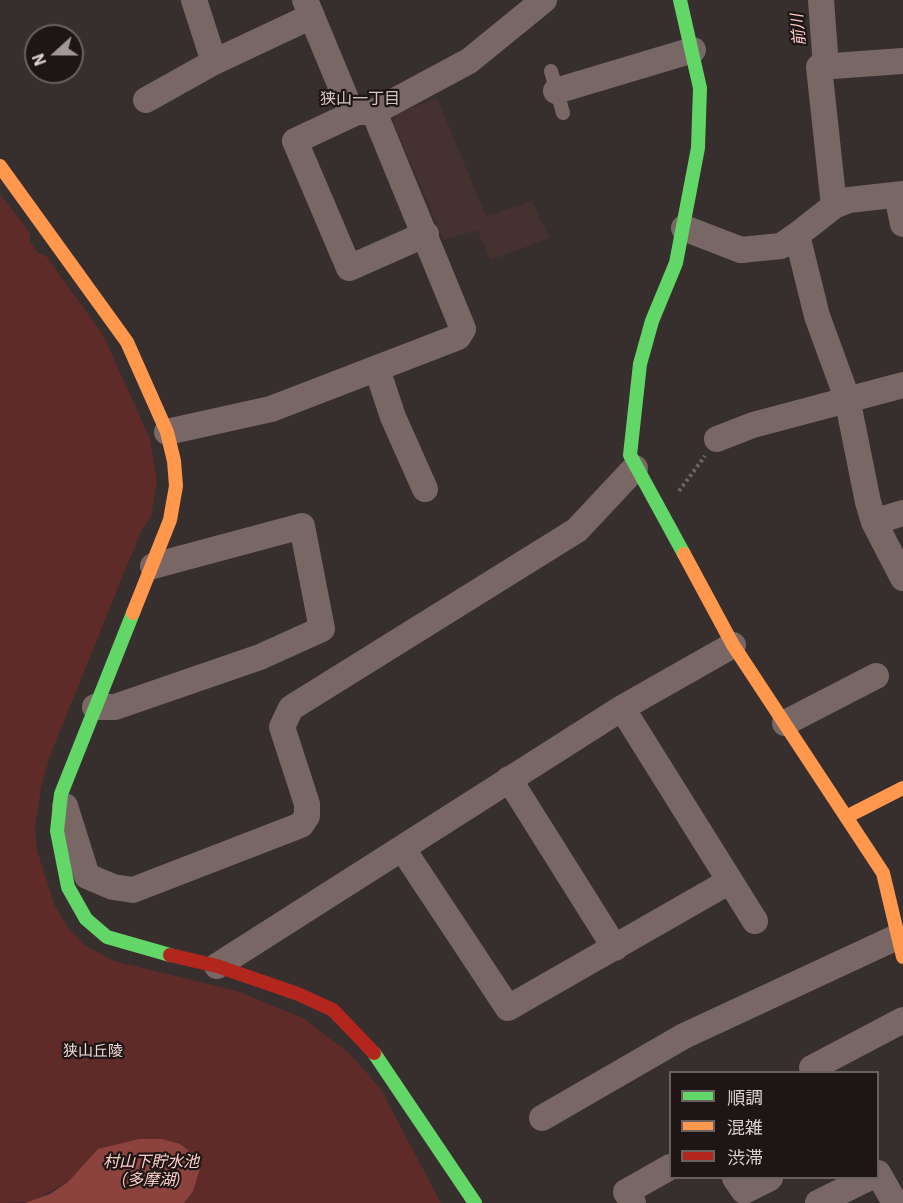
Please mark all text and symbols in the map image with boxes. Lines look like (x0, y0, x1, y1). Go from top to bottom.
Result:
water label: 前川 (788, 13, 810, 47)
north arrow (24, 24, 84, 84)
text: N (28, 51, 50, 69)
district label: 狭山一丁目 (320, 89, 400, 109)
park label: 狭山丘陵 (63, 1043, 123, 1061)
legend (669, 1071, 879, 1179)
text: 順調 (727, 1086, 763, 1109)
text: 混雑 (727, 1116, 763, 1139)
text: 渋滞 (727, 1146, 763, 1169)
water label: 村山下貯水池 (多摩湖) (103, 1152, 199, 1190)

